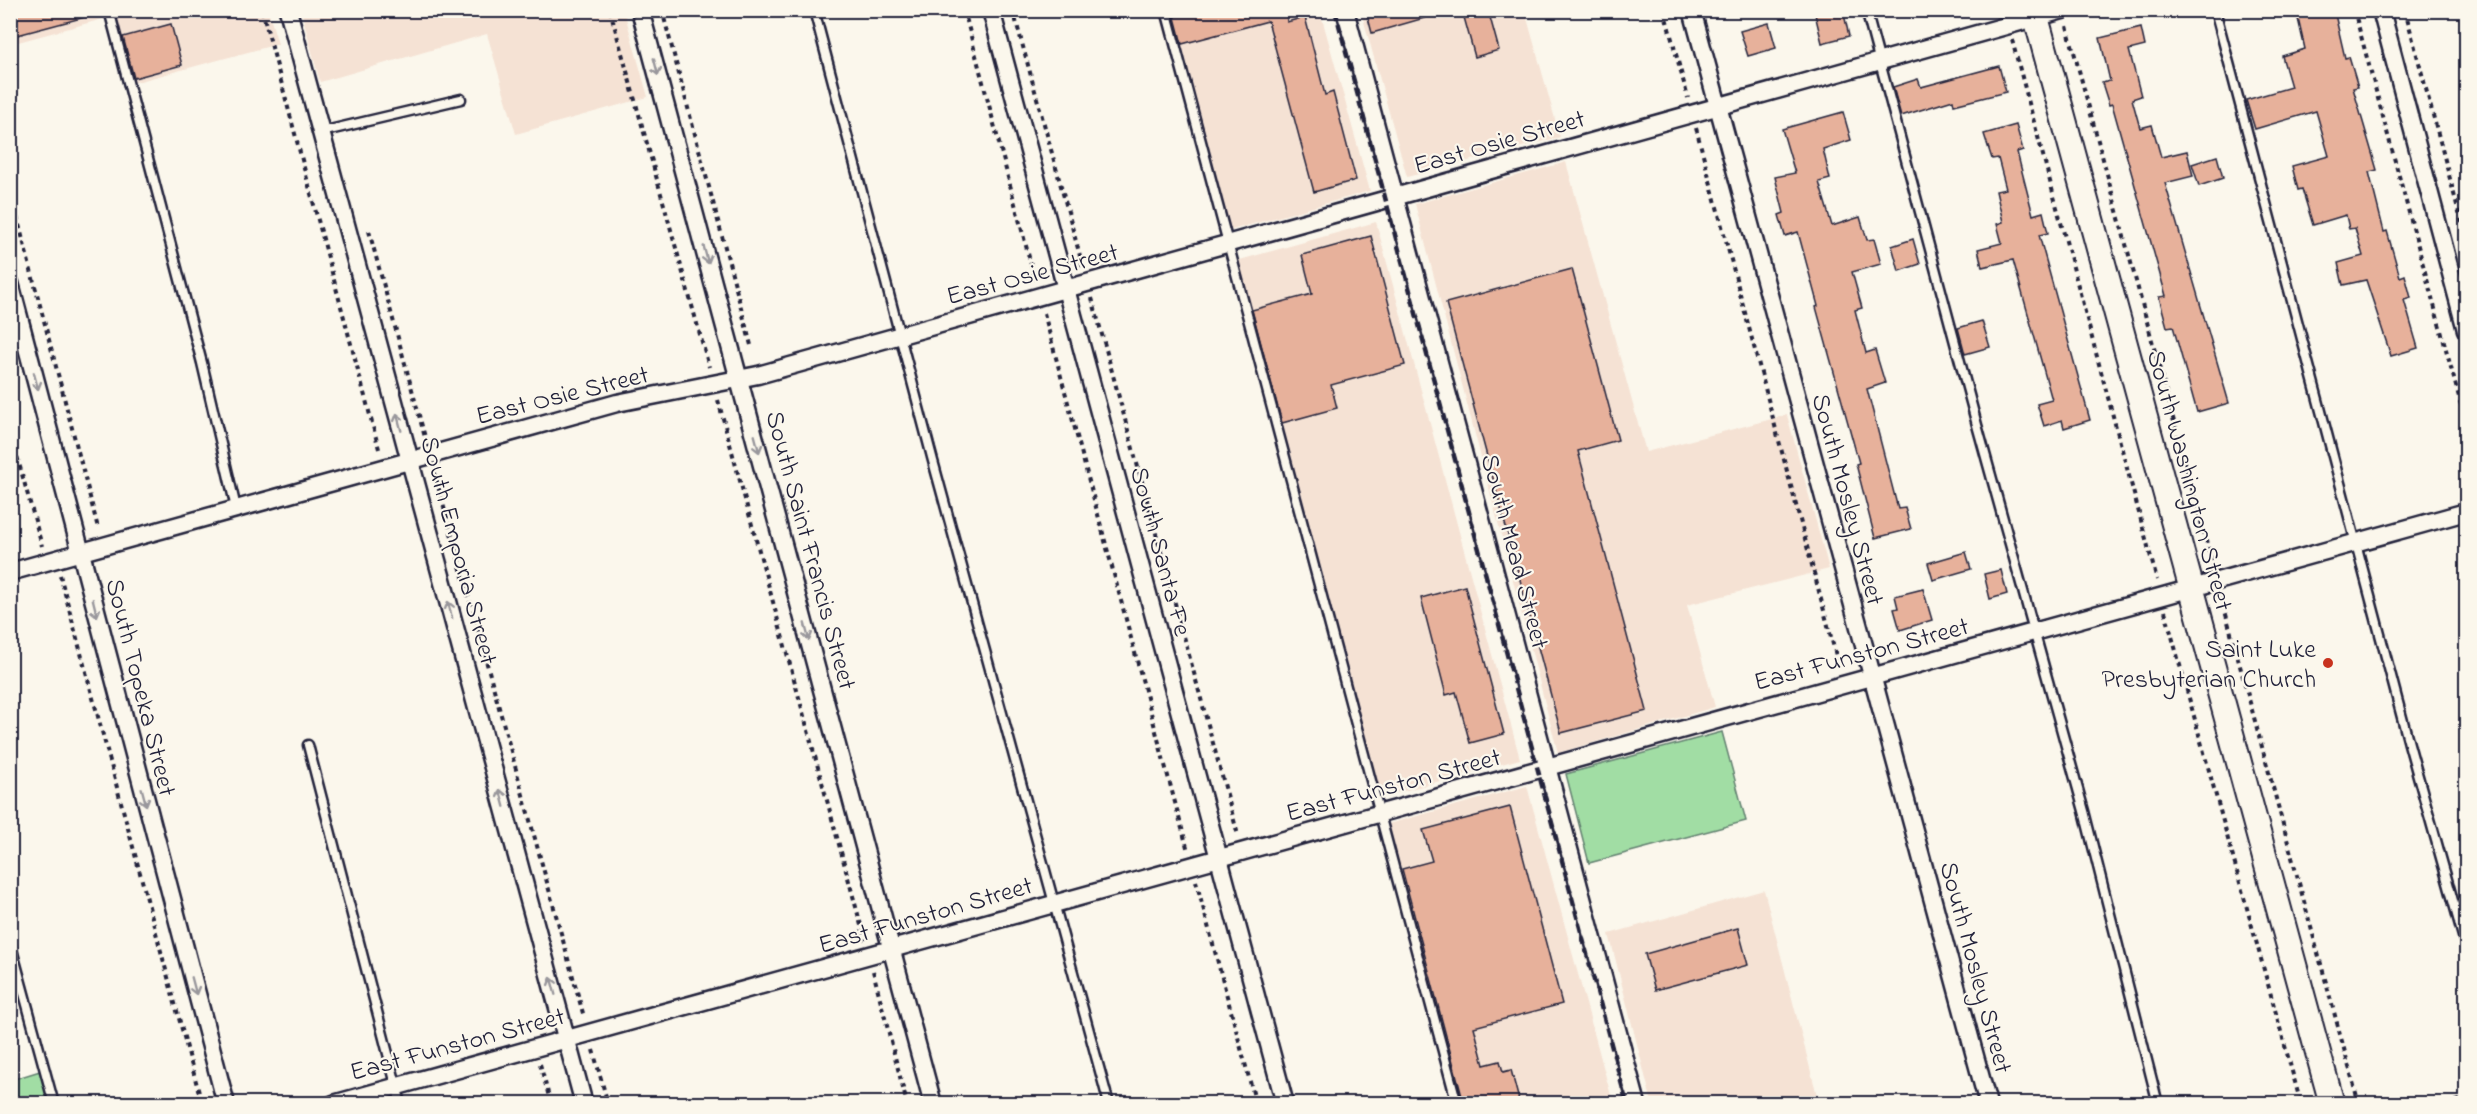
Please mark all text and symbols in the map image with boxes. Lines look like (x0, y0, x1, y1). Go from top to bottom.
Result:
one-way arrow (650, 57, 662, 76)
street label: East Osie Street (1410, 101, 1590, 187)
street label: East Osie Street (942, 235, 1123, 317)
one-way arrow (701, 245, 713, 264)
street label: South Washington Street (2135, 346, 2241, 616)
street label: East Osie Street (472, 357, 653, 437)
one-way arrow (31, 371, 43, 390)
street label: South Mosley Street (1800, 390, 1893, 610)
street label: South Saint Francis Street (754, 407, 865, 695)
one-way arrow (392, 413, 404, 432)
street label: South Emporia Street (408, 432, 506, 669)
one-way arrow (752, 434, 763, 453)
street label: South Mead Street (1469, 450, 1557, 654)
street label: South Santa Fe (1118, 463, 1200, 641)
street label: South Topeka Street (94, 575, 185, 801)
one-way arrow (90, 599, 102, 618)
one-way arrow (444, 601, 456, 620)
street label: East Funston Street (1750, 609, 1974, 703)
one-way arrow (802, 622, 813, 641)
place label: Saint Luke Presbyterian Church (2102, 632, 2316, 700)
marker: Saint Luke Presbyterian Church (2321, 656, 2335, 670)
street label: East Funston Street (1282, 740, 1506, 834)
one-way arrow (138, 787, 150, 806)
one-way arrow (496, 789, 507, 808)
street label: South Mosley Street (1928, 858, 2021, 1078)
street label: East Funston Street (814, 868, 1038, 966)
one-way arrow (188, 976, 200, 995)
one-way arrow (547, 977, 558, 996)
street label: East Funston Street (346, 999, 570, 1093)

